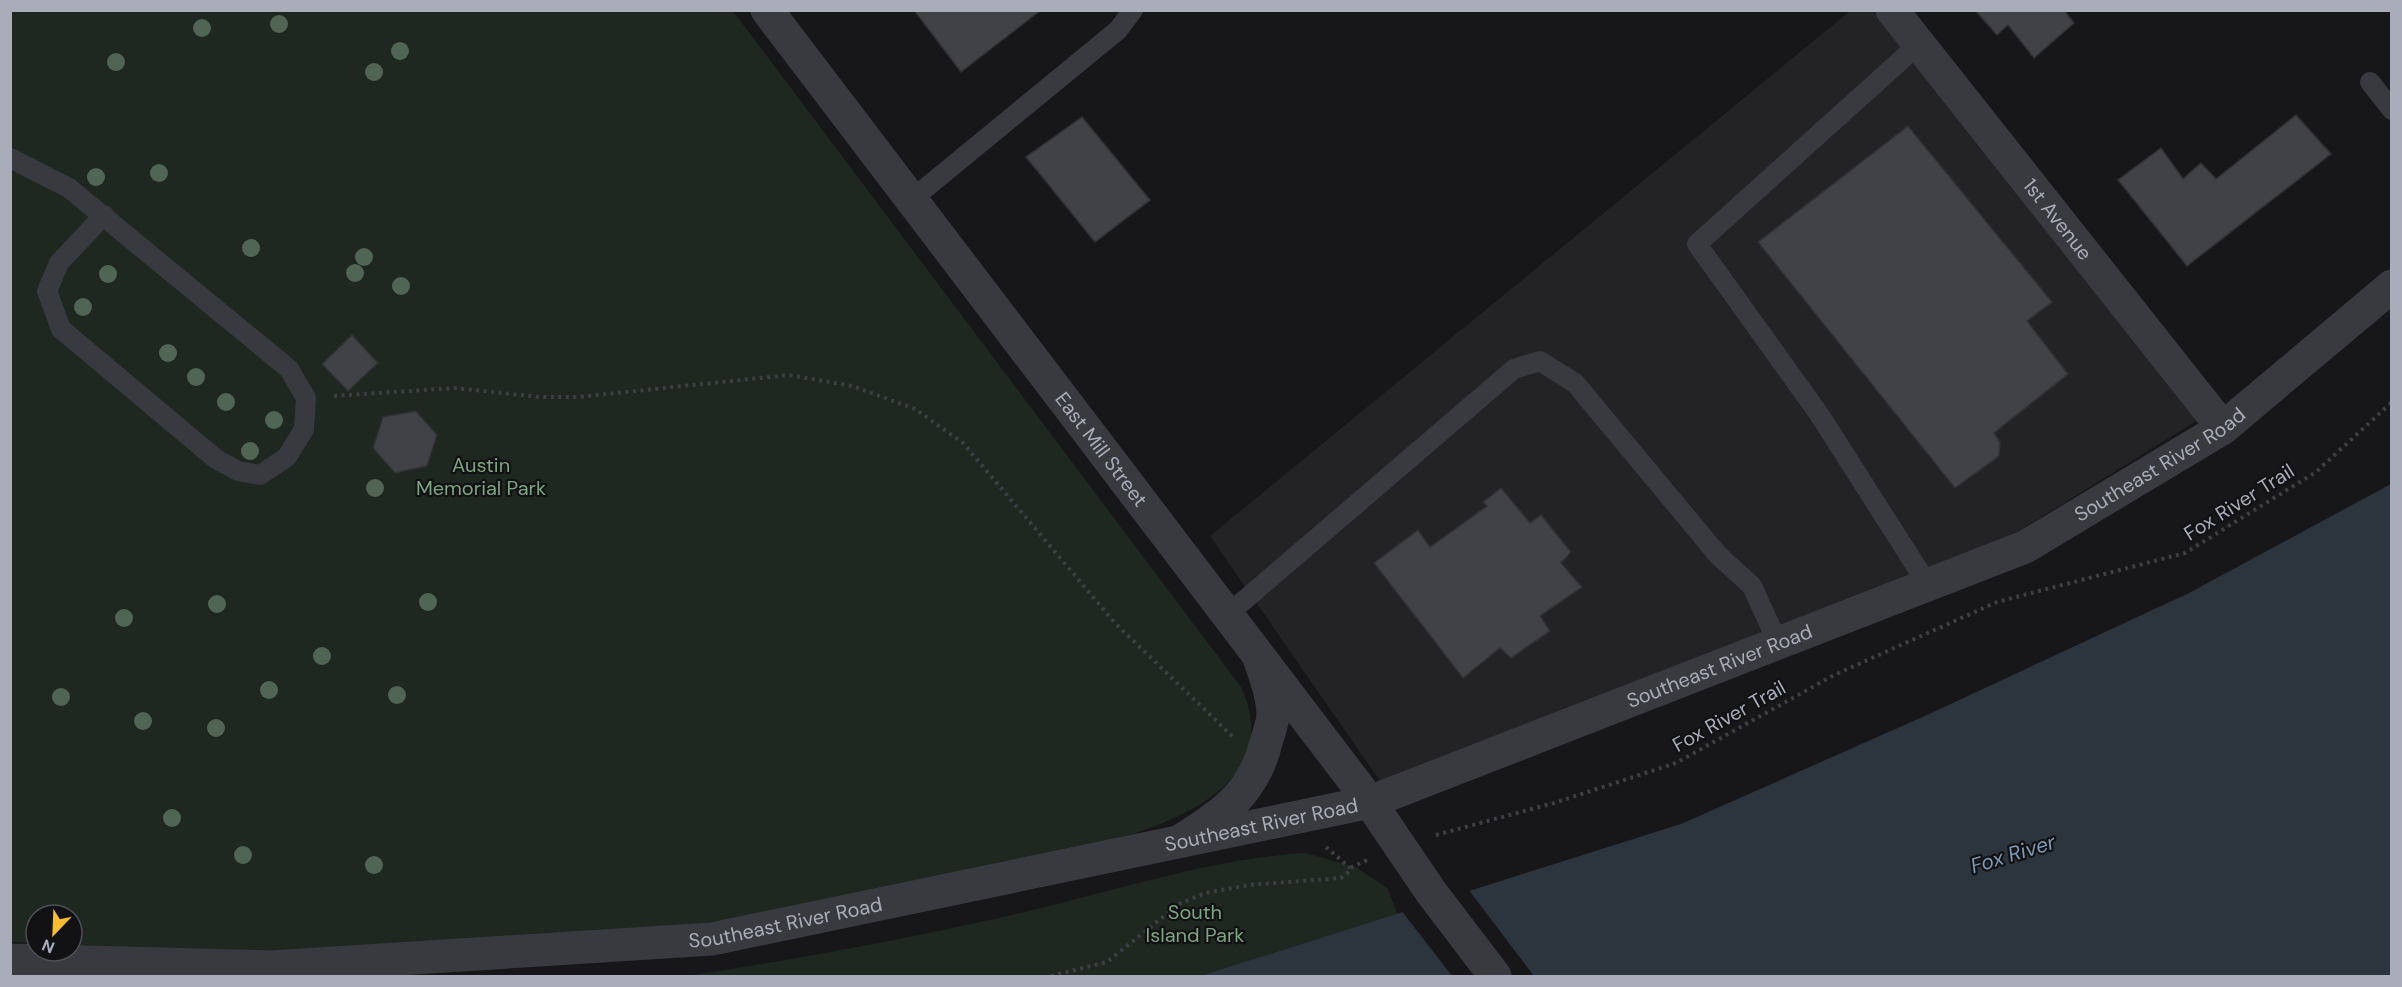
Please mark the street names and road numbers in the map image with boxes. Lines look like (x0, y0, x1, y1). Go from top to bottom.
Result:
street label: 1st Avenue (2017, 173, 2098, 265)
street label: East Mill Street (1049, 387, 1154, 512)
street label: Southeast River Road (2069, 402, 2251, 527)
street label: Fox River Trail (2179, 458, 2299, 546)
street label: Southeast River Road (1623, 618, 1816, 714)
street label: Fox River Trail (1668, 674, 1790, 758)
street label: Southeast River Road (1162, 792, 1360, 857)
street label: Southeast River Road (688, 891, 884, 953)

